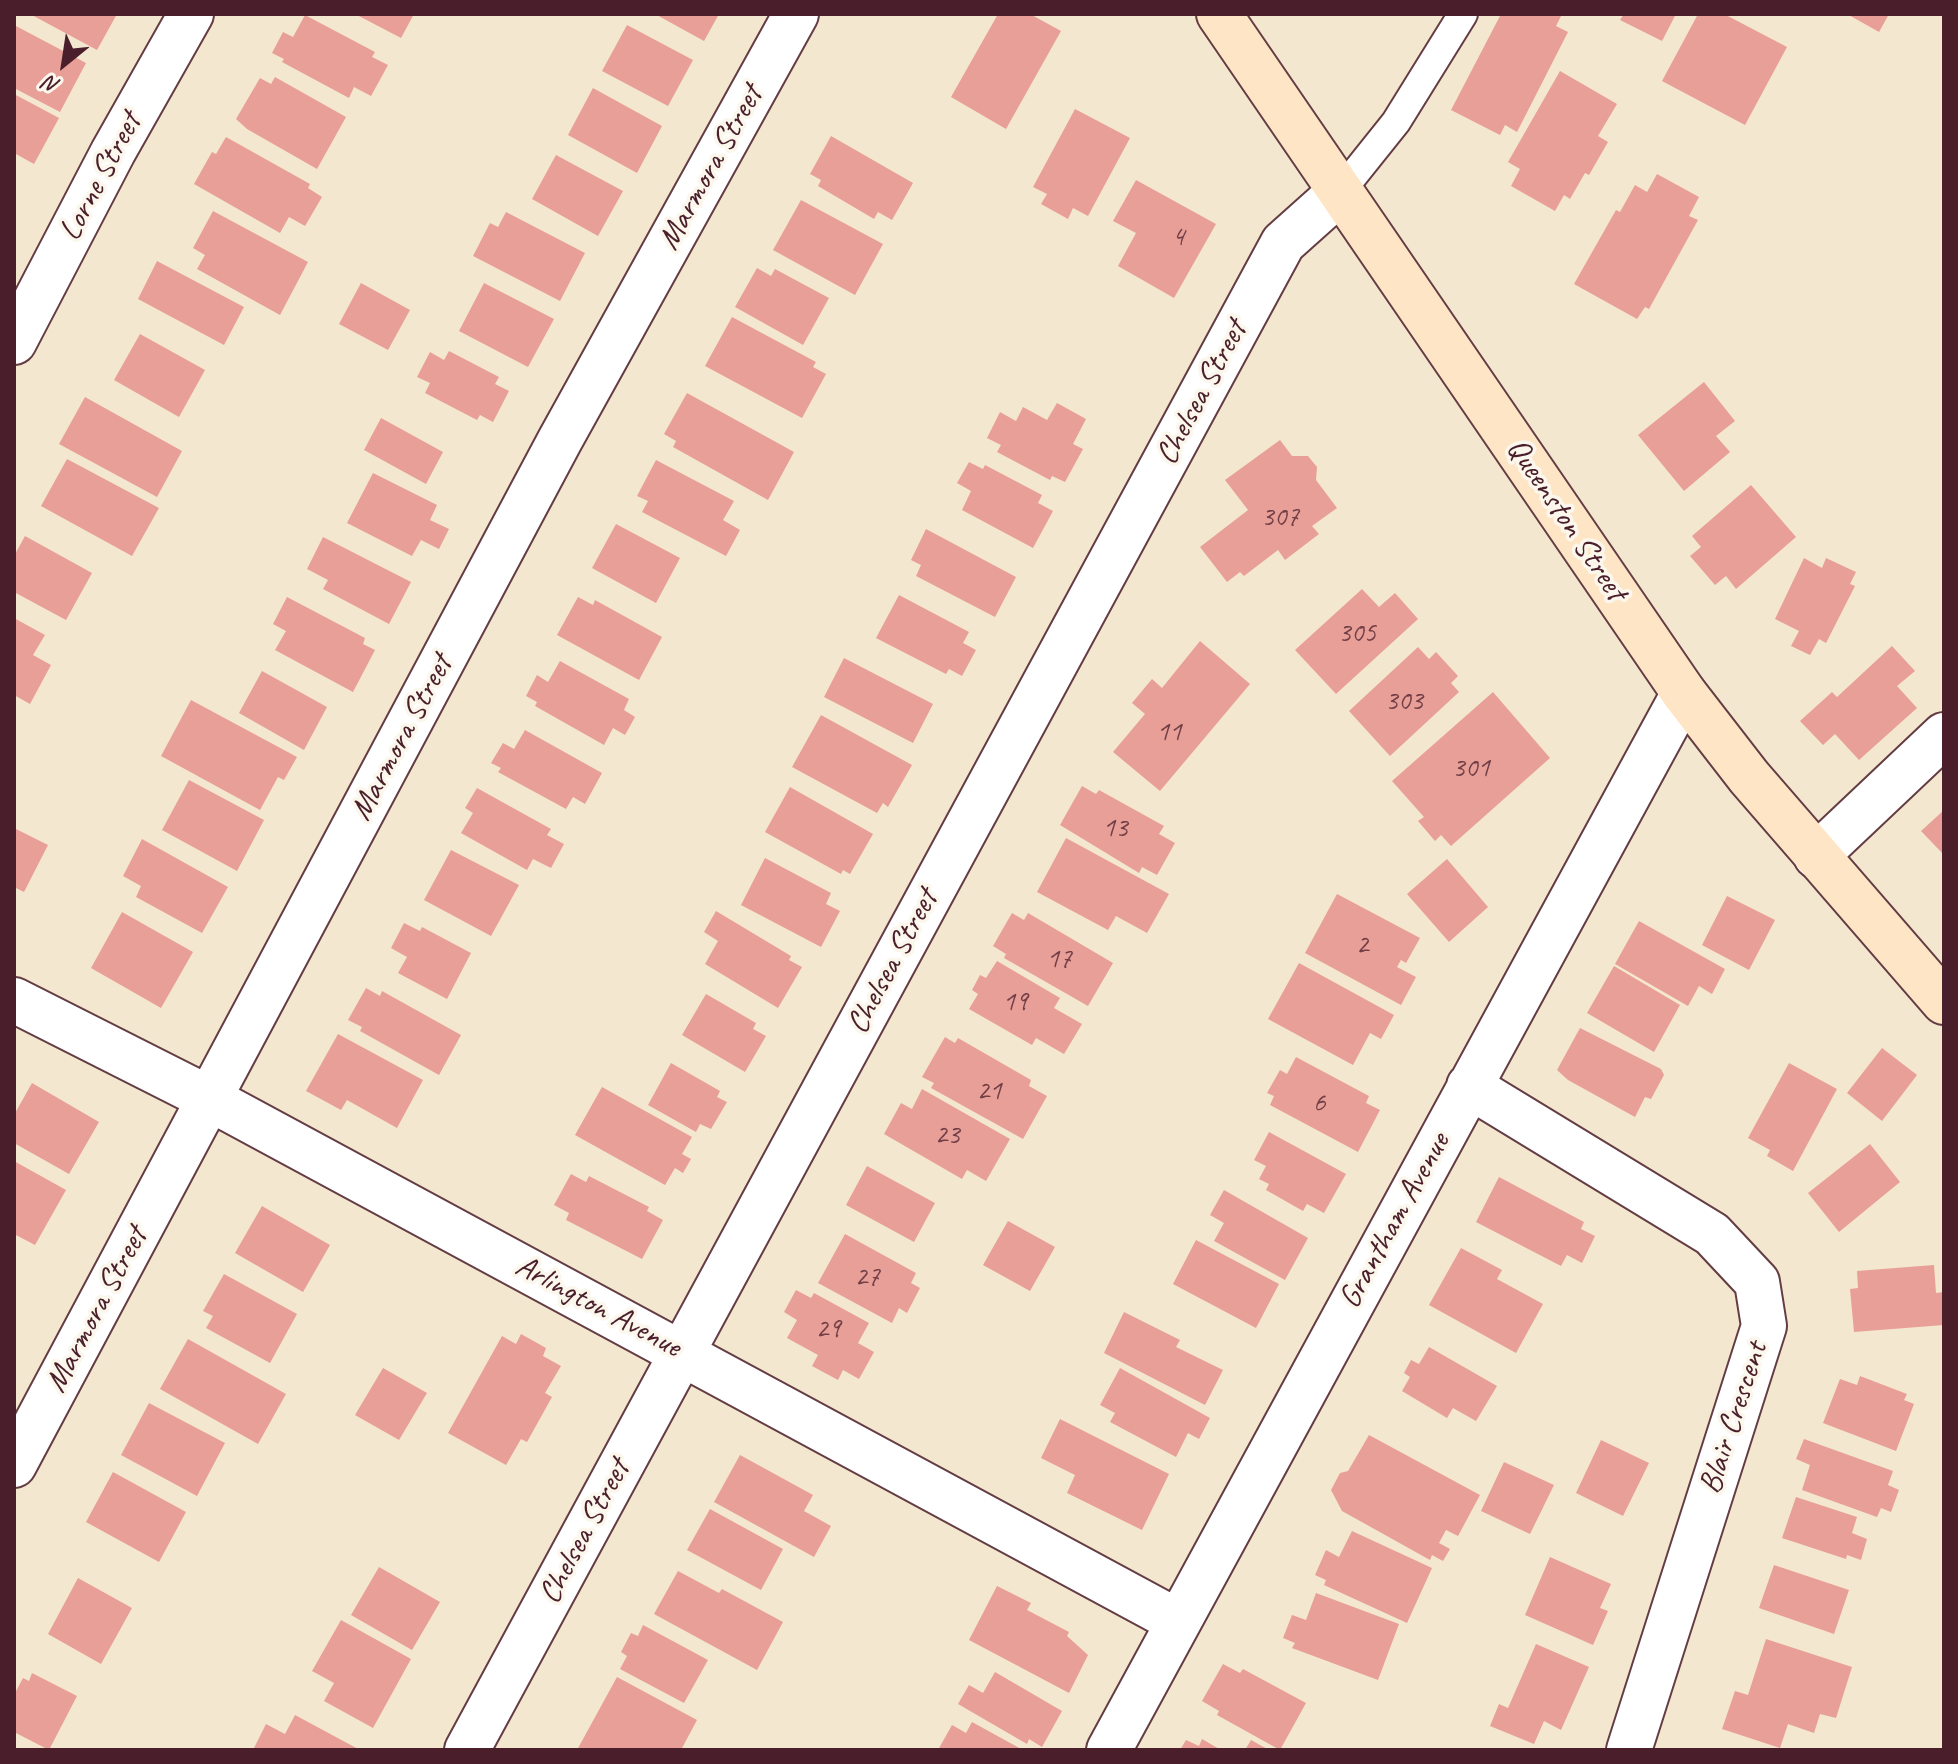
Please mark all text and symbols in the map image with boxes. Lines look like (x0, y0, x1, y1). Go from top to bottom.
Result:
north arrow (24, 24, 104, 104)
text: N (39, 69, 65, 100)
street label: Marmora Street (650, 79, 772, 257)
street label: Lorne Street (51, 107, 151, 247)
house number: 4 (1172, 221, 1184, 255)
street label: Chelsea Street (1148, 314, 1256, 472)
street label: Queenston Street (1498, 431, 1634, 609)
house number: 307 (1261, 501, 1299, 535)
house number: 305 (1338, 617, 1376, 651)
street label: Marmora Street (342, 649, 462, 827)
house number: 303 (1385, 685, 1423, 719)
house number: 11 (1156, 716, 1182, 750)
house number: 301 (1452, 752, 1490, 786)
house number: 13 (1102, 812, 1128, 846)
street label: Chelsea Street (839, 883, 947, 1041)
house number: 2 (1356, 929, 1368, 963)
house number: 17 (1046, 943, 1072, 977)
house number: 19 (1002, 986, 1028, 1020)
house number: 21 (976, 1075, 1002, 1109)
house number: 6 (1313, 1087, 1325, 1121)
house number: 23 (934, 1119, 960, 1153)
street label: Grantham Avenue (1331, 1127, 1459, 1315)
street label: Marmora Street (37, 1221, 157, 1399)
street label: Arlington Avenue (509, 1247, 687, 1367)
house number: 27 (854, 1261, 880, 1295)
house number: 29 (815, 1313, 841, 1347)
street label: Blair Crescent (1692, 1337, 1776, 1499)
street label: Chelsea Street (531, 1453, 639, 1611)

